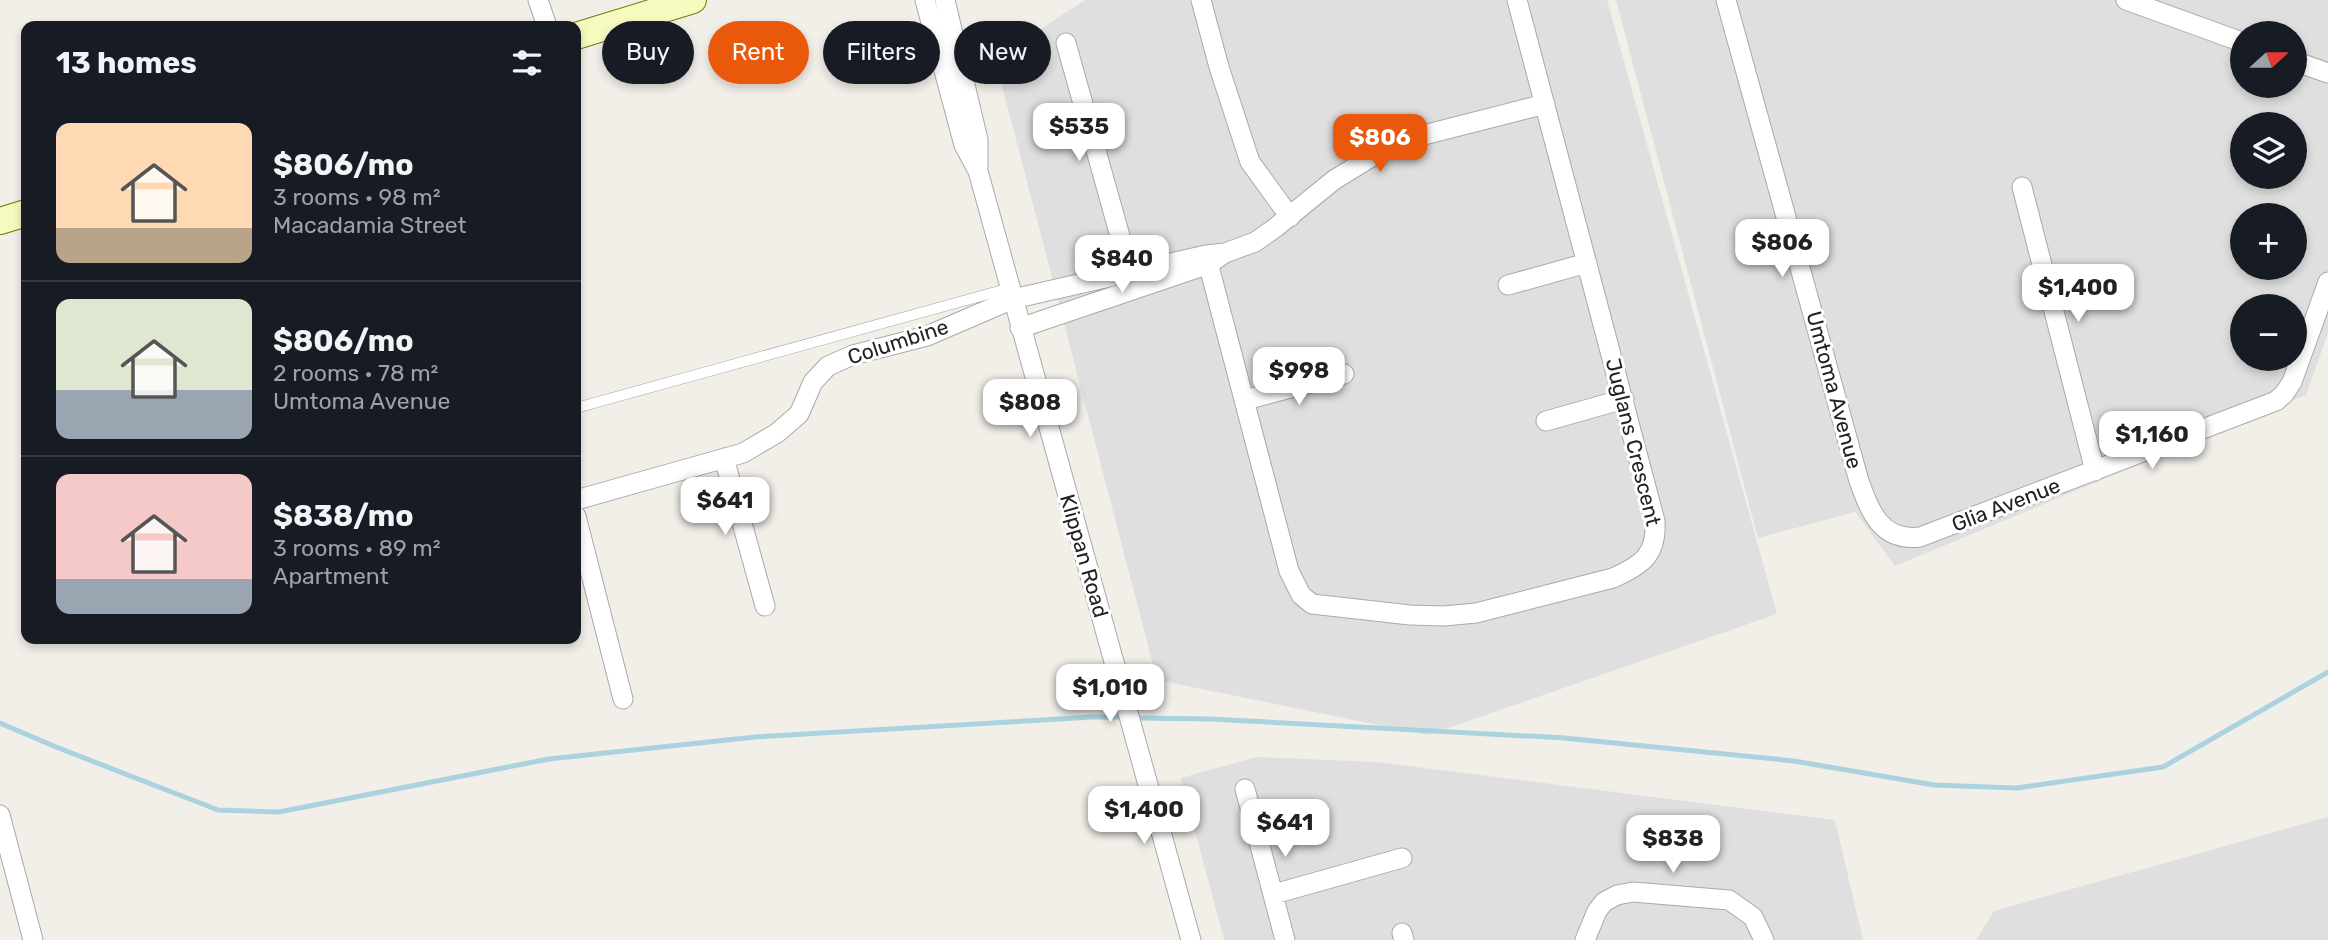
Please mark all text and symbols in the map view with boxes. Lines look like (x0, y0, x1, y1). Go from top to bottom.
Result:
chip: Buy (602, 21, 694, 84)
chip: Rent (708, 21, 809, 84)
chip: Filters (823, 21, 940, 84)
chip: New (954, 21, 1051, 84)
north arrow (2230, 21, 2306, 98)
map controls (2230, 21, 2307, 371)
icon: filters (508, 44, 546, 82)
text: 13 homes (56, 45, 197, 81)
pin: $535 (1038, 104, 1120, 163)
text: $535 (1049, 112, 1109, 140)
button: layers (2230, 112, 2307, 189)
pin: $806 (1339, 114, 1421, 174)
text: $806 (1349, 123, 1411, 151)
text: $806/mo (273, 147, 413, 183)
icon: home (112, 151, 196, 235)
text: 3 rooms · 98 m² (273, 183, 441, 211)
button: + (2230, 203, 2307, 280)
text: Macadamia Street (273, 211, 467, 239)
pin: $806 (1741, 219, 1823, 279)
text: $806 (1751, 228, 1813, 256)
pin: $840 (1081, 236, 1163, 295)
text: $840 (1091, 244, 1153, 272)
pin: $1,400 (2021, 264, 2135, 324)
text: $1,400 (2038, 273, 2118, 301)
button: − (2230, 294, 2307, 371)
street label: Umtoma Avenue (1801, 308, 1868, 471)
street label: Columbine (844, 313, 951, 370)
text: $806/mo (273, 323, 413, 359)
icon: home (112, 327, 196, 411)
pin: $998 (1258, 348, 1340, 407)
street label: Juglans Crescent (1601, 355, 1666, 528)
text: $998 (1269, 356, 1329, 384)
text: 2 rooms · 78 m² (273, 359, 438, 387)
pin: $808 (989, 380, 1071, 439)
text: Umtoma Avenue (273, 387, 450, 415)
text: $808 (999, 388, 1061, 416)
pin: $1,160 (2095, 412, 2209, 471)
text: $1,160 (2115, 420, 2189, 448)
street label: Glia Avenue (1948, 472, 2064, 537)
pin: $641 (684, 477, 766, 537)
text: $641 (697, 486, 753, 514)
street label: Klippan Road (1055, 491, 1114, 620)
text: $838/mo (273, 498, 414, 534)
icon: home (112, 502, 196, 586)
text: 3 rooms · 89 m² (273, 534, 441, 562)
text: Apartment (273, 562, 389, 590)
pin: $1,010 (1053, 664, 1167, 724)
text: $1,010 (1072, 673, 1148, 701)
pin: $1,400 (1087, 786, 1201, 846)
text: $1,400 (1104, 795, 1184, 823)
pin: $641 (1244, 800, 1326, 859)
text: $641 (1257, 808, 1313, 836)
pin: $838 (1632, 816, 1714, 875)
text: $838 (1642, 824, 1704, 852)

